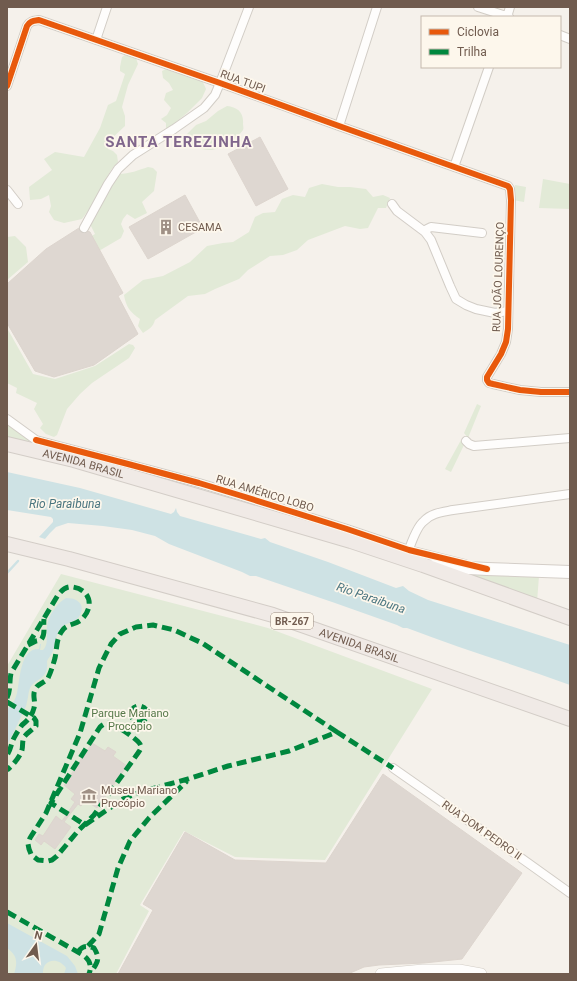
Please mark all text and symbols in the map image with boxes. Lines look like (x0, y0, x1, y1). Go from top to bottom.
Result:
legend (421, 16, 561, 68)
text: Ciclovia (457, 25, 499, 39)
text: Trilha (457, 45, 487, 59)
street label: RUA TUPI (218, 67, 267, 96)
district label: SANTA TEREZINHA (105, 133, 253, 151)
building icon: CESAMA (157, 218, 175, 236)
place label: CESAMA (178, 221, 223, 234)
street label: RUA JOÃO LOURENÇO (490, 222, 507, 332)
street label: AVENIDA BRASIL (41, 447, 126, 481)
street label: RUA AMÉRICO LOBO (214, 472, 315, 515)
water label: Rio Paraibuna (29, 497, 101, 511)
water label: Rio Paraibuna (335, 580, 407, 616)
road number: BR-267 (271, 613, 313, 629)
street label: AVENIDA BRASIL (317, 626, 401, 666)
park label: Parque Mariano Procópio (91, 707, 169, 733)
place label: Museu Mariano Procópio (101, 784, 177, 810)
museum icon: Museu Mariano Procópio (80, 787, 98, 805)
street label: RUA DOM PEDRO II (439, 798, 524, 863)
north arrow (16, 925, 56, 965)
text: N (33, 929, 44, 943)

